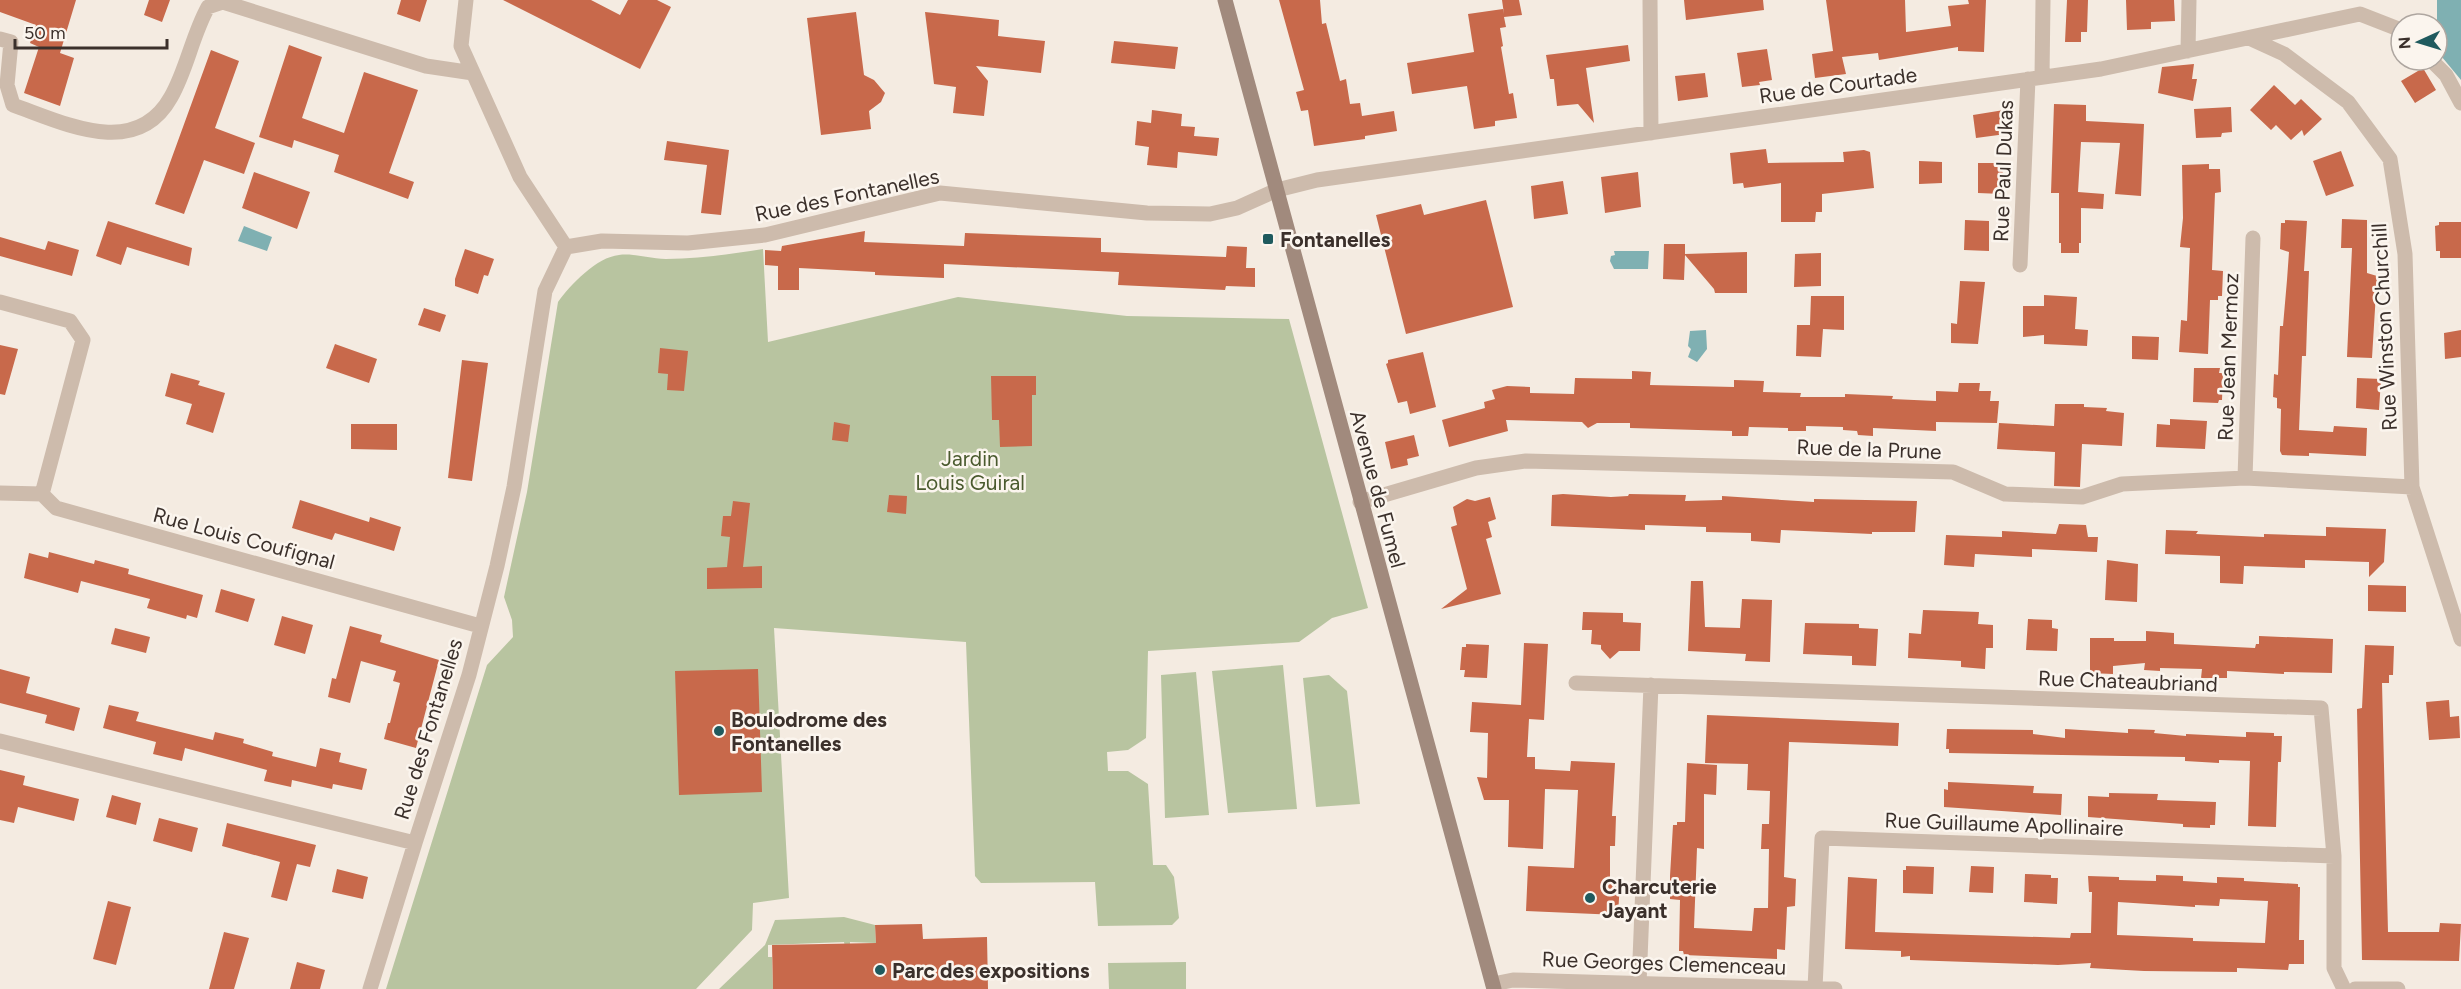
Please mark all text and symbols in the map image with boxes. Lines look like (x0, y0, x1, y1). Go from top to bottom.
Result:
scale bar (15, 12, 166, 50)
north arrow (2389, 12, 2449, 72)
text: 50 m (24, 22, 66, 44)
text: N (2395, 36, 2414, 50)
street label: Rue de Courtade (1758, 62, 1918, 108)
street label: Rue Paul Dukas (1988, 99, 2018, 243)
street label: Rue des Fontanelles (753, 163, 941, 227)
street label: Rue Winston Churchill (2366, 223, 2402, 431)
place label: Fontanelles (1280, 227, 1391, 252)
marker: Fontanelles (1261, 232, 1275, 246)
street label: Rue Jean Mermoz (2213, 273, 2243, 441)
street label: Avenue de Fumel (1345, 408, 1411, 570)
street label: Rue de la Prune (1796, 434, 1942, 464)
park label: Jardin Louis Guiral (915, 446, 1025, 495)
street label: Rue Louis Coufignal (150, 502, 338, 574)
street label: Rue des Fontanelles (389, 636, 467, 822)
street label: Rue Chateaubriand (2038, 665, 2218, 697)
place label: Boulodrome des Fontanelles (731, 707, 887, 756)
marker: Boulodrome des Fontanelles (712, 724, 726, 738)
street label: Rue Guillaume Apollinaire (1884, 807, 2124, 841)
place label: Charcuterie Jayant (1602, 874, 1717, 923)
marker: Charcuterie Jayant (1583, 891, 1597, 905)
street label: Rue Georges Clemenceau (1541, 946, 1787, 980)
place label: Parc des expositions (892, 958, 1090, 983)
marker: Parc des expositions (873, 963, 887, 977)

